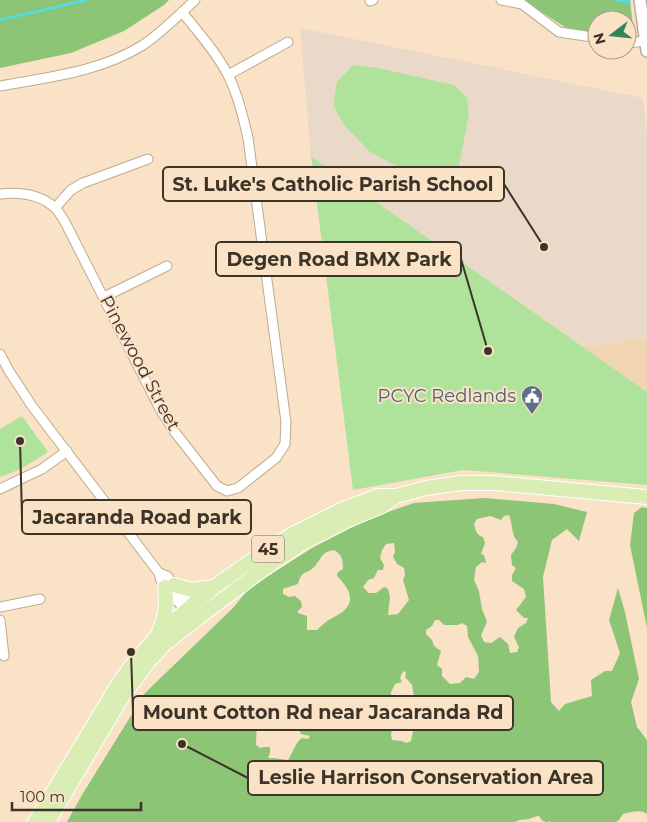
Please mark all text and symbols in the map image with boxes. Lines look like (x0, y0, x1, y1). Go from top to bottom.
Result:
north arrow (587, 10, 637, 60)
text: N (589, 31, 610, 47)
callout: St. Luke's Catholic Parish School (163, 167, 504, 201)
text: St. Luke's Catholic Parish School (172, 173, 494, 196)
callout: Degen Road BMX Park (216, 242, 461, 276)
text: Degen Road BMX Park (226, 248, 452, 271)
street label: Pinewood Street (95, 292, 185, 434)
public building icon: PCYC Redlands (520, 384, 544, 415)
place label: PCYC Redlands (378, 385, 516, 407)
callout: Jacaranda Road park (22, 500, 251, 534)
text: Jacaranda Road park (31, 506, 242, 529)
road number: 45 (252, 536, 284, 562)
callout: Mount Cotton Rd near Jacaranda Rd (133, 696, 513, 730)
text: Mount Cotton Rd near Jacaranda Rd (143, 701, 503, 724)
callout: Leslie Harrison Conservation Area (248, 761, 603, 795)
text: Leslie Harrison Conservation Area (258, 766, 594, 789)
scale bar (12, 780, 141, 812)
text: 100 m (20, 787, 65, 806)

